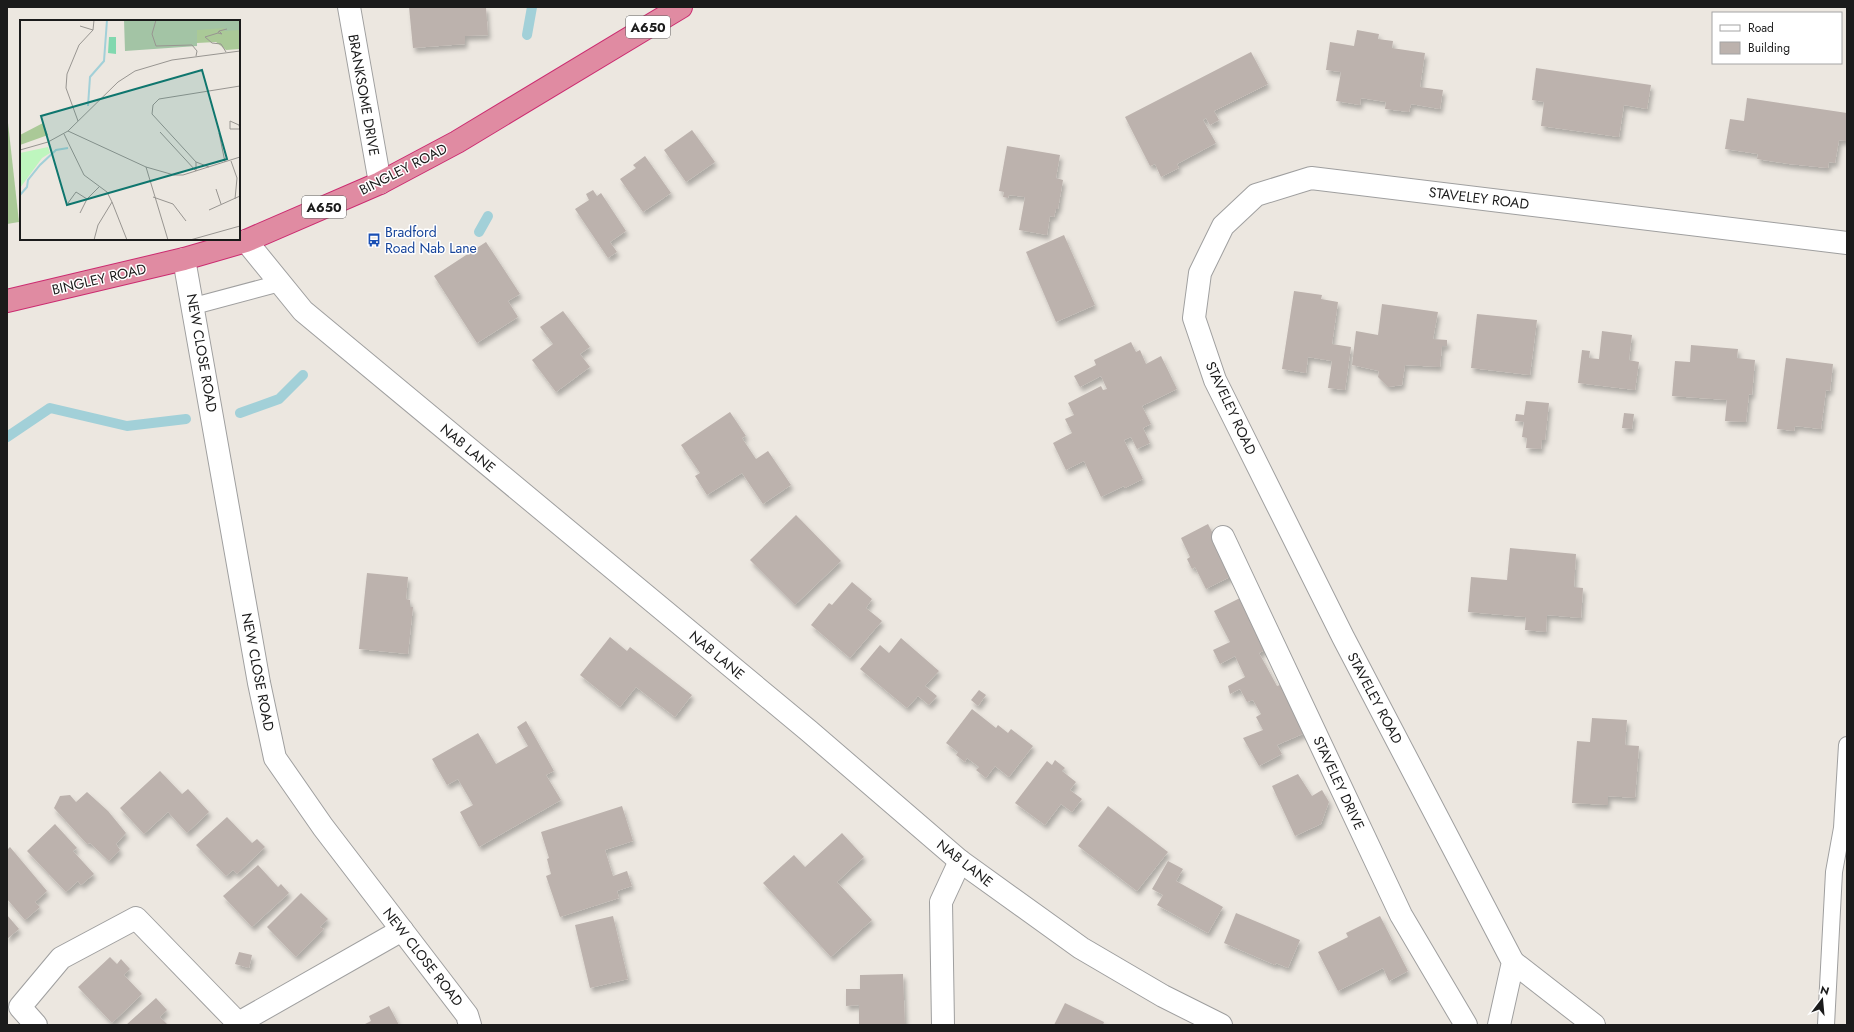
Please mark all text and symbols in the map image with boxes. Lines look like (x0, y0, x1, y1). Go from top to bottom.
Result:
legend (1712, 12, 1842, 64)
road number: A650 (626, 16, 670, 38)
text: Road (1748, 19, 1774, 37)
inset map (20, 20, 240, 240)
street label: BRANKSOME DRIVE (343, 33, 385, 157)
text: Building (1748, 39, 1790, 57)
street label: BINGLEY ROAD (356, 138, 450, 200)
street label: STAVELEY ROAD (1428, 182, 1530, 214)
road number: A650 (302, 196, 346, 218)
place label: Bradford Road Nab Lane (385, 222, 477, 258)
bus stop icon: Bradford Road Nab Lane (366, 232, 382, 248)
street label: BINGLEY ROAD (50, 258, 148, 300)
street label: NEW CLOSE ROAD (182, 292, 222, 414)
street label: STAVELEY ROAD (1201, 358, 1261, 458)
street label: NAB LANE (436, 419, 500, 477)
street label: NEW CLOSE ROAD (237, 611, 279, 733)
street label: NAB LANE (685, 626, 749, 684)
street label: STAVELEY ROAD (1342, 649, 1408, 747)
street label: STAVELEY DRIVE (1309, 733, 1369, 833)
street label: NAB LANE (933, 835, 997, 891)
street label: NEW CLOSE ROAD (378, 904, 468, 1010)
north arrow (1802, 980, 1842, 1020)
text: N (1818, 981, 1831, 999)

